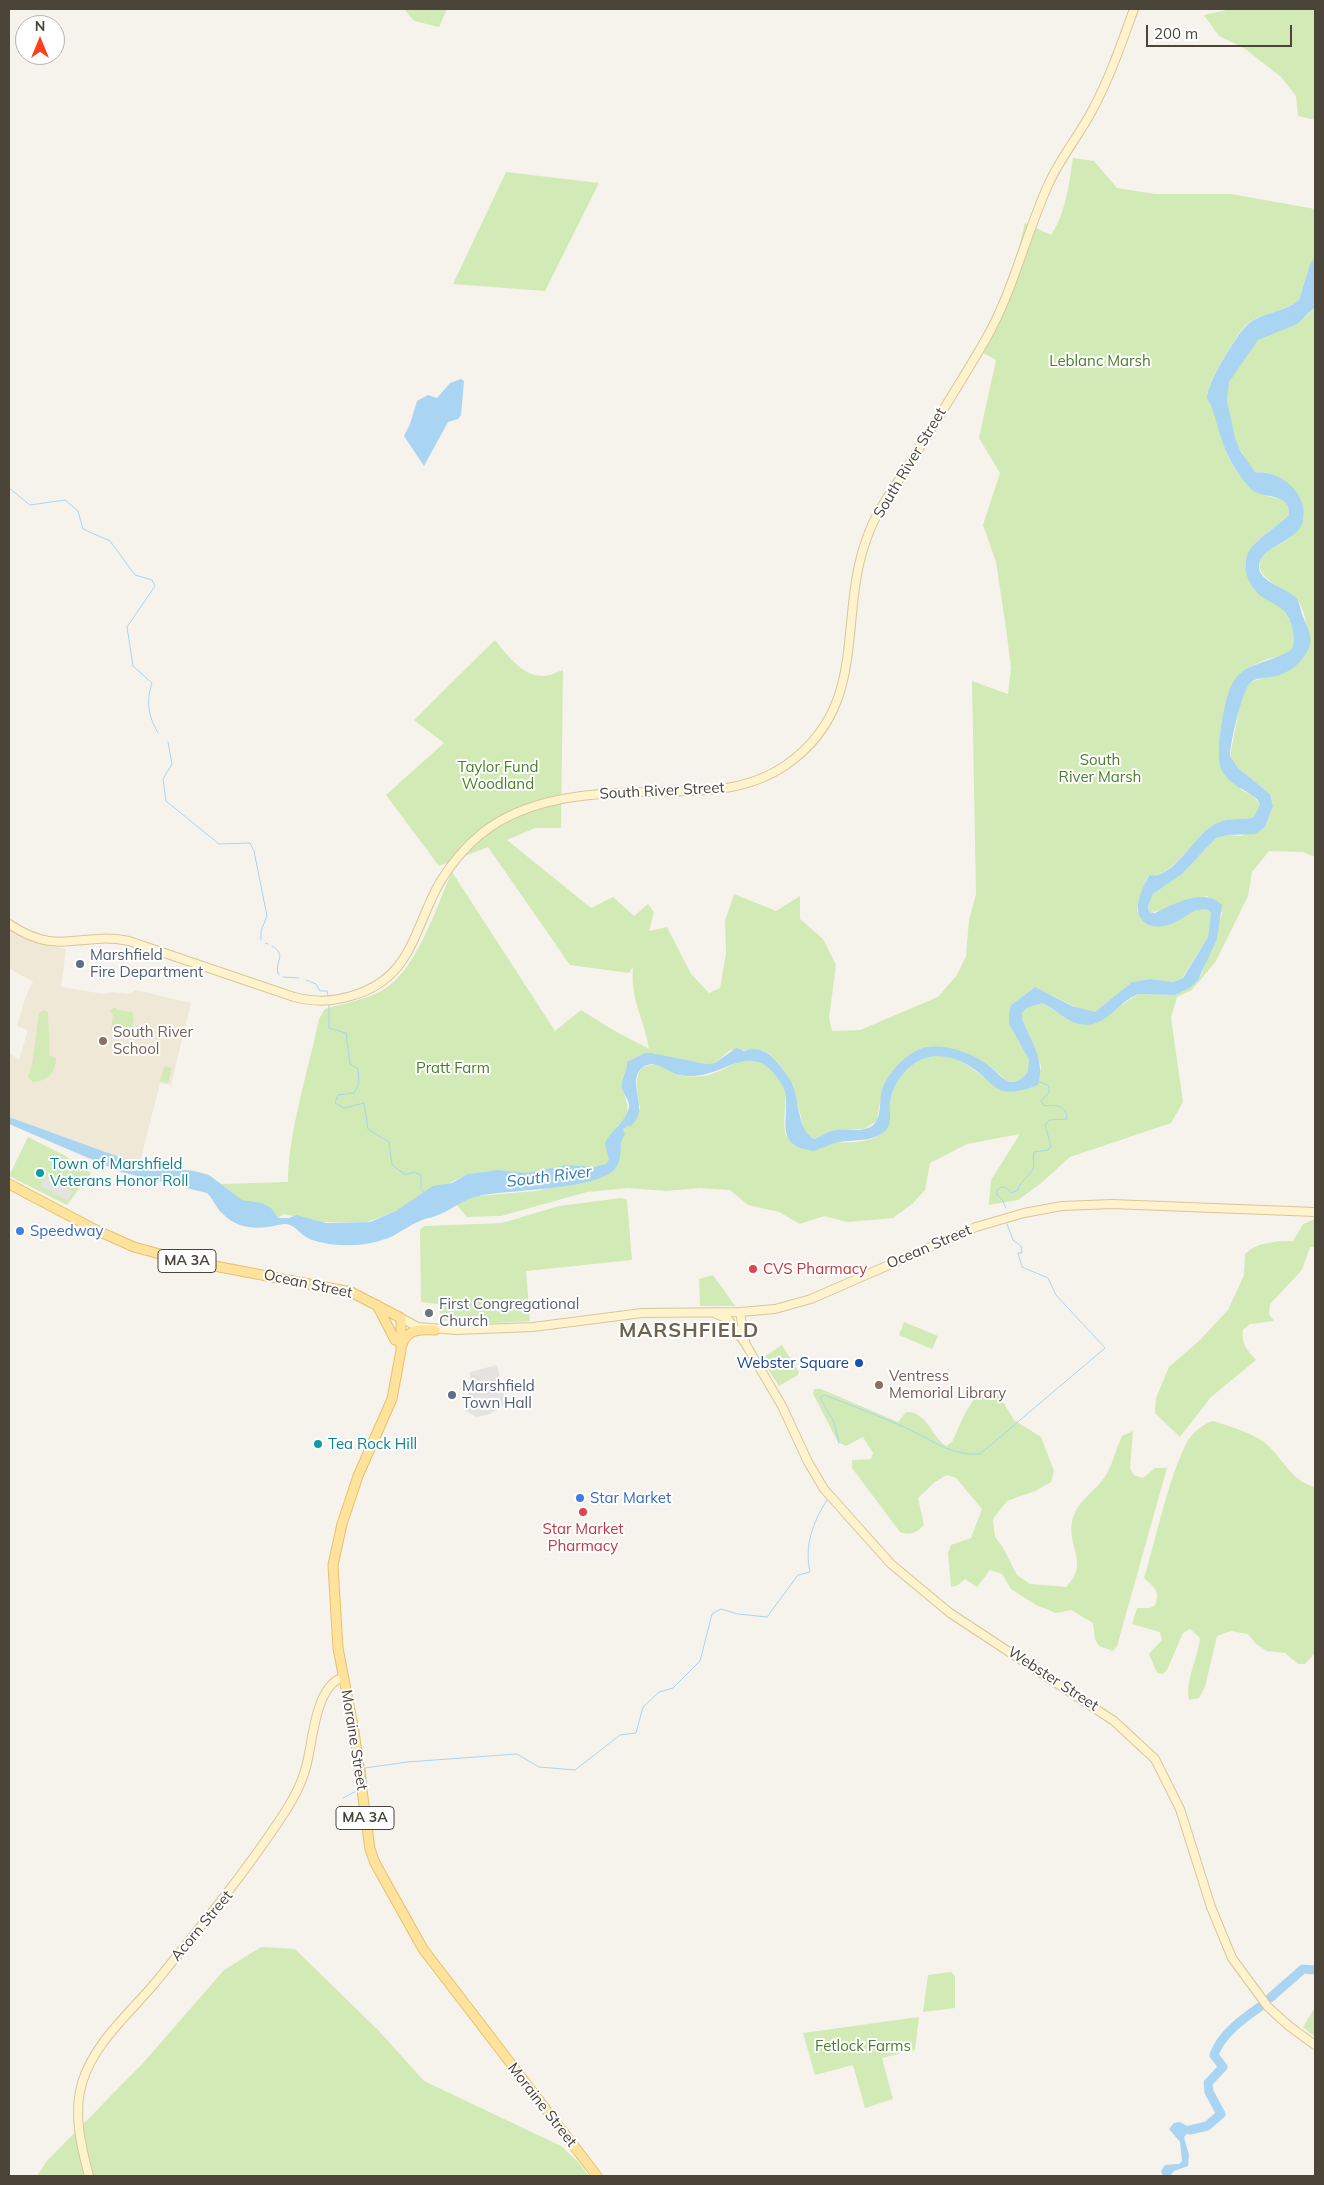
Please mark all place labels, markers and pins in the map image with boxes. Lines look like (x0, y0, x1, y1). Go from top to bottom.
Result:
place label: Marshfield Fire Department (90, 946, 203, 981)
marker: Marshfield Fire Department (74, 958, 86, 970)
place label: South River School (113, 1023, 193, 1058)
marker: South River School (97, 1035, 109, 1047)
place label: Town of Marshfield Veterans Honor Roll (50, 1155, 188, 1190)
marker: Town of Marshfield Veterans Honor Roll (34, 1167, 46, 1179)
place label: Speedway (30, 1222, 103, 1240)
marker: Speedway (14, 1225, 26, 1237)
place label: CVS Pharmacy (763, 1260, 867, 1278)
marker: CVS Pharmacy (747, 1263, 759, 1275)
place label: First Congregational Church (439, 1295, 579, 1330)
marker: First Congregational Church (423, 1307, 435, 1319)
place label: Webster Square (736, 1354, 849, 1372)
marker: Webster Square (853, 1357, 865, 1369)
place label: Ventress Memorial Library (889, 1367, 1006, 1402)
place label: Marshfield Town Hall (462, 1377, 535, 1412)
marker: Ventress Memorial Library (873, 1379, 885, 1391)
marker: Marshfield Town Hall (446, 1389, 458, 1401)
place label: Tea Rock Hill (328, 1435, 417, 1453)
marker: Tea Rock Hill (312, 1438, 324, 1450)
place label: Star Market (590, 1489, 671, 1507)
marker: Star Market (574, 1492, 586, 1504)
marker: Star Market Pharmacy (577, 1506, 589, 1518)
place label: Star Market Pharmacy (542, 1520, 624, 1555)

